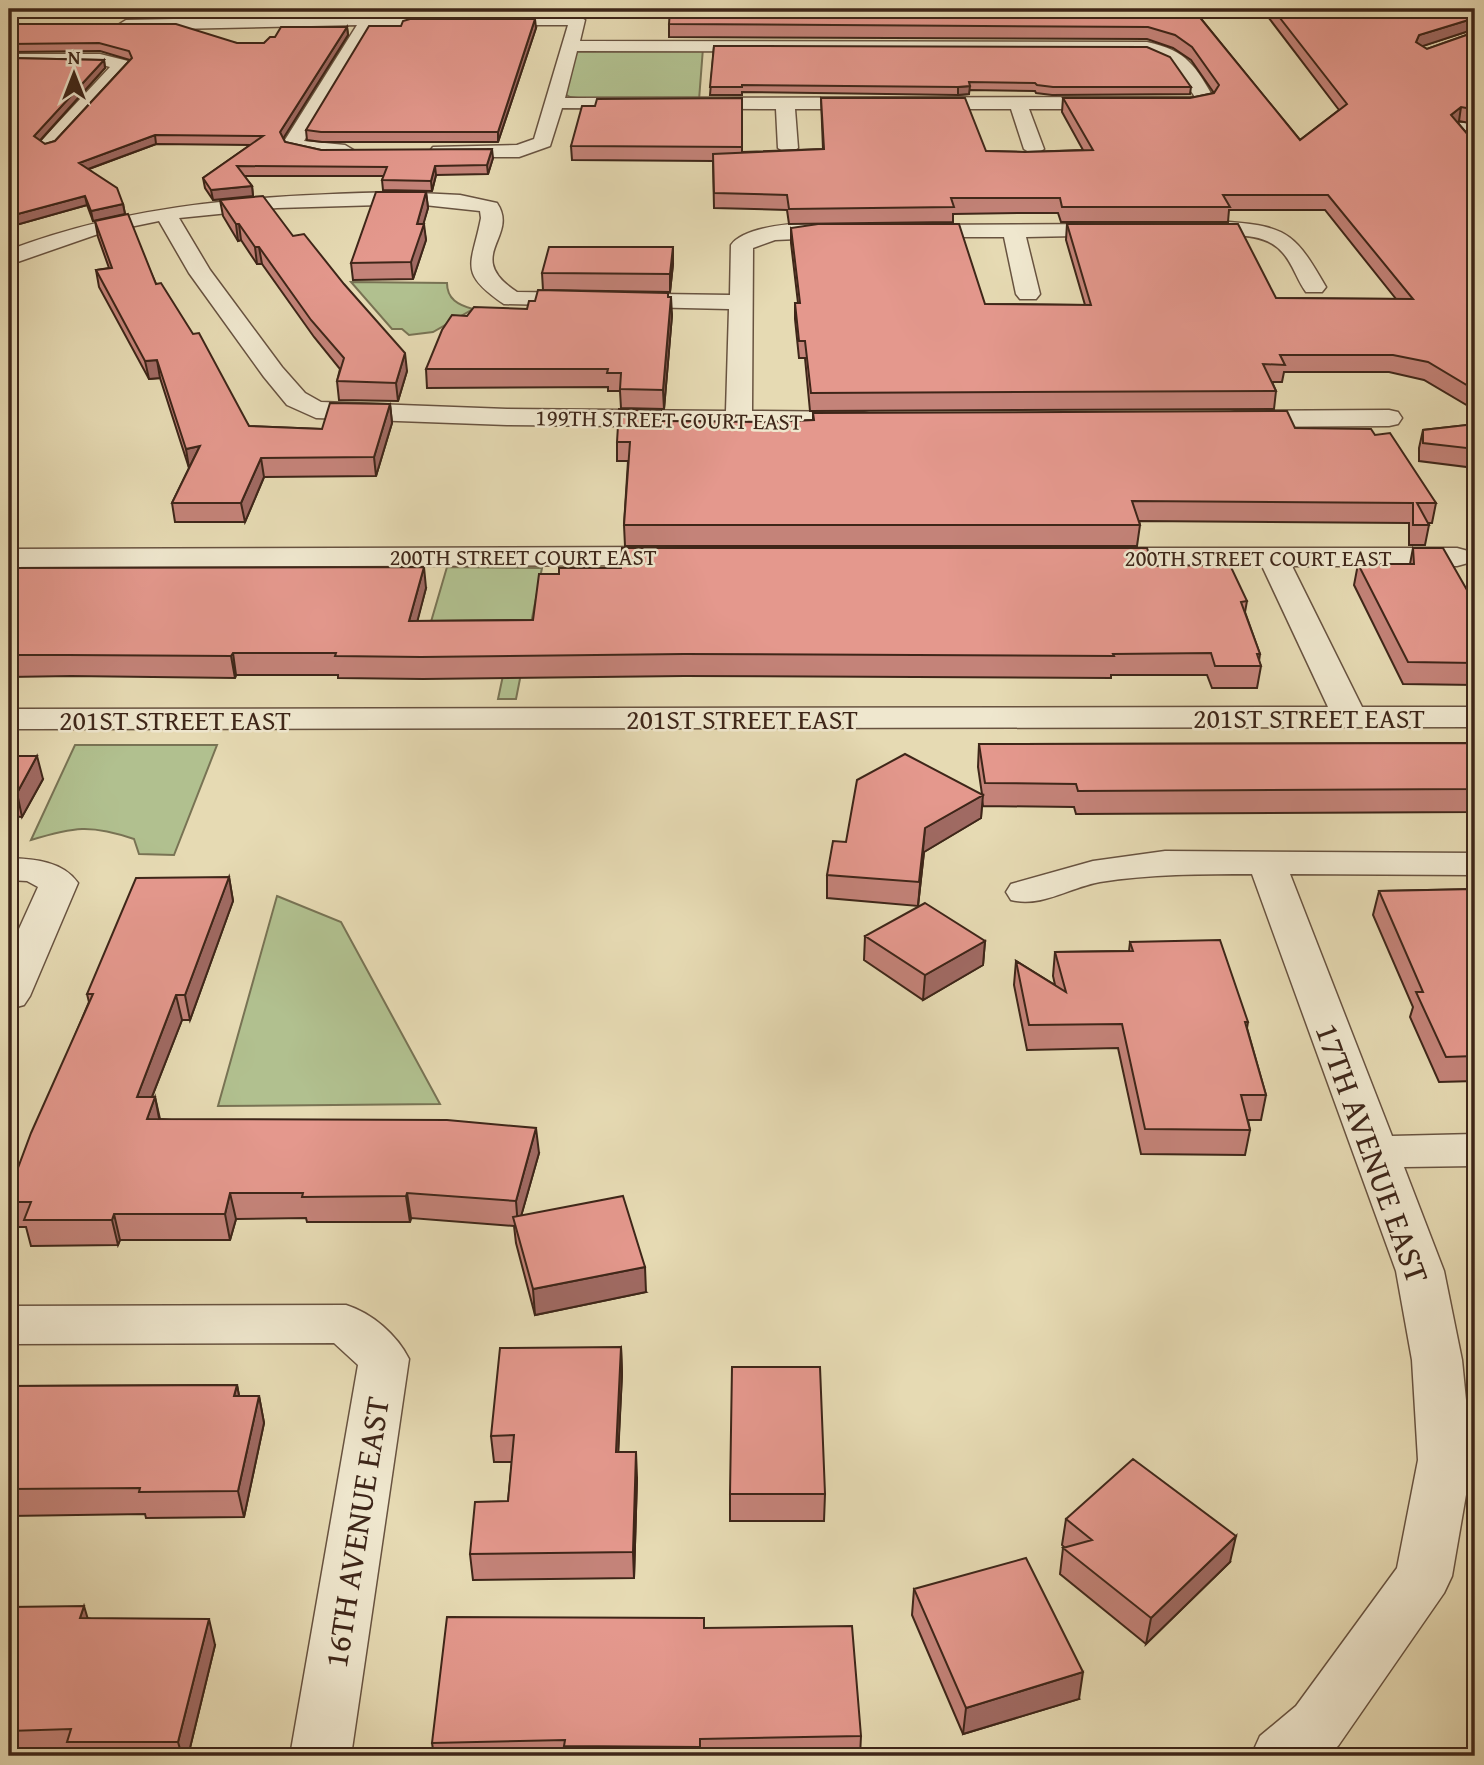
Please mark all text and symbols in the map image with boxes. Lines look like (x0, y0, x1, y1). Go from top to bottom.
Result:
north arrow (38, 38, 108, 108)
text: N (68, 43, 81, 71)
street label: 199TH STREET COURT EAST (535, 400, 803, 438)
street label: 200TH STREET COURT EAST (389, 540, 657, 573)
street label: 200TH STREET COURT EAST (1124, 541, 1392, 574)
street label: 201ST STREET EAST (1193, 697, 1425, 738)
street label: 201ST STREET EAST (626, 698, 858, 739)
street label: 201ST STREET EAST (59, 699, 291, 740)
street label: 17TH AVENUE EAST (1304, 1016, 1442, 1290)
street label: 16TH AVENUE EAST (311, 1393, 401, 1671)

